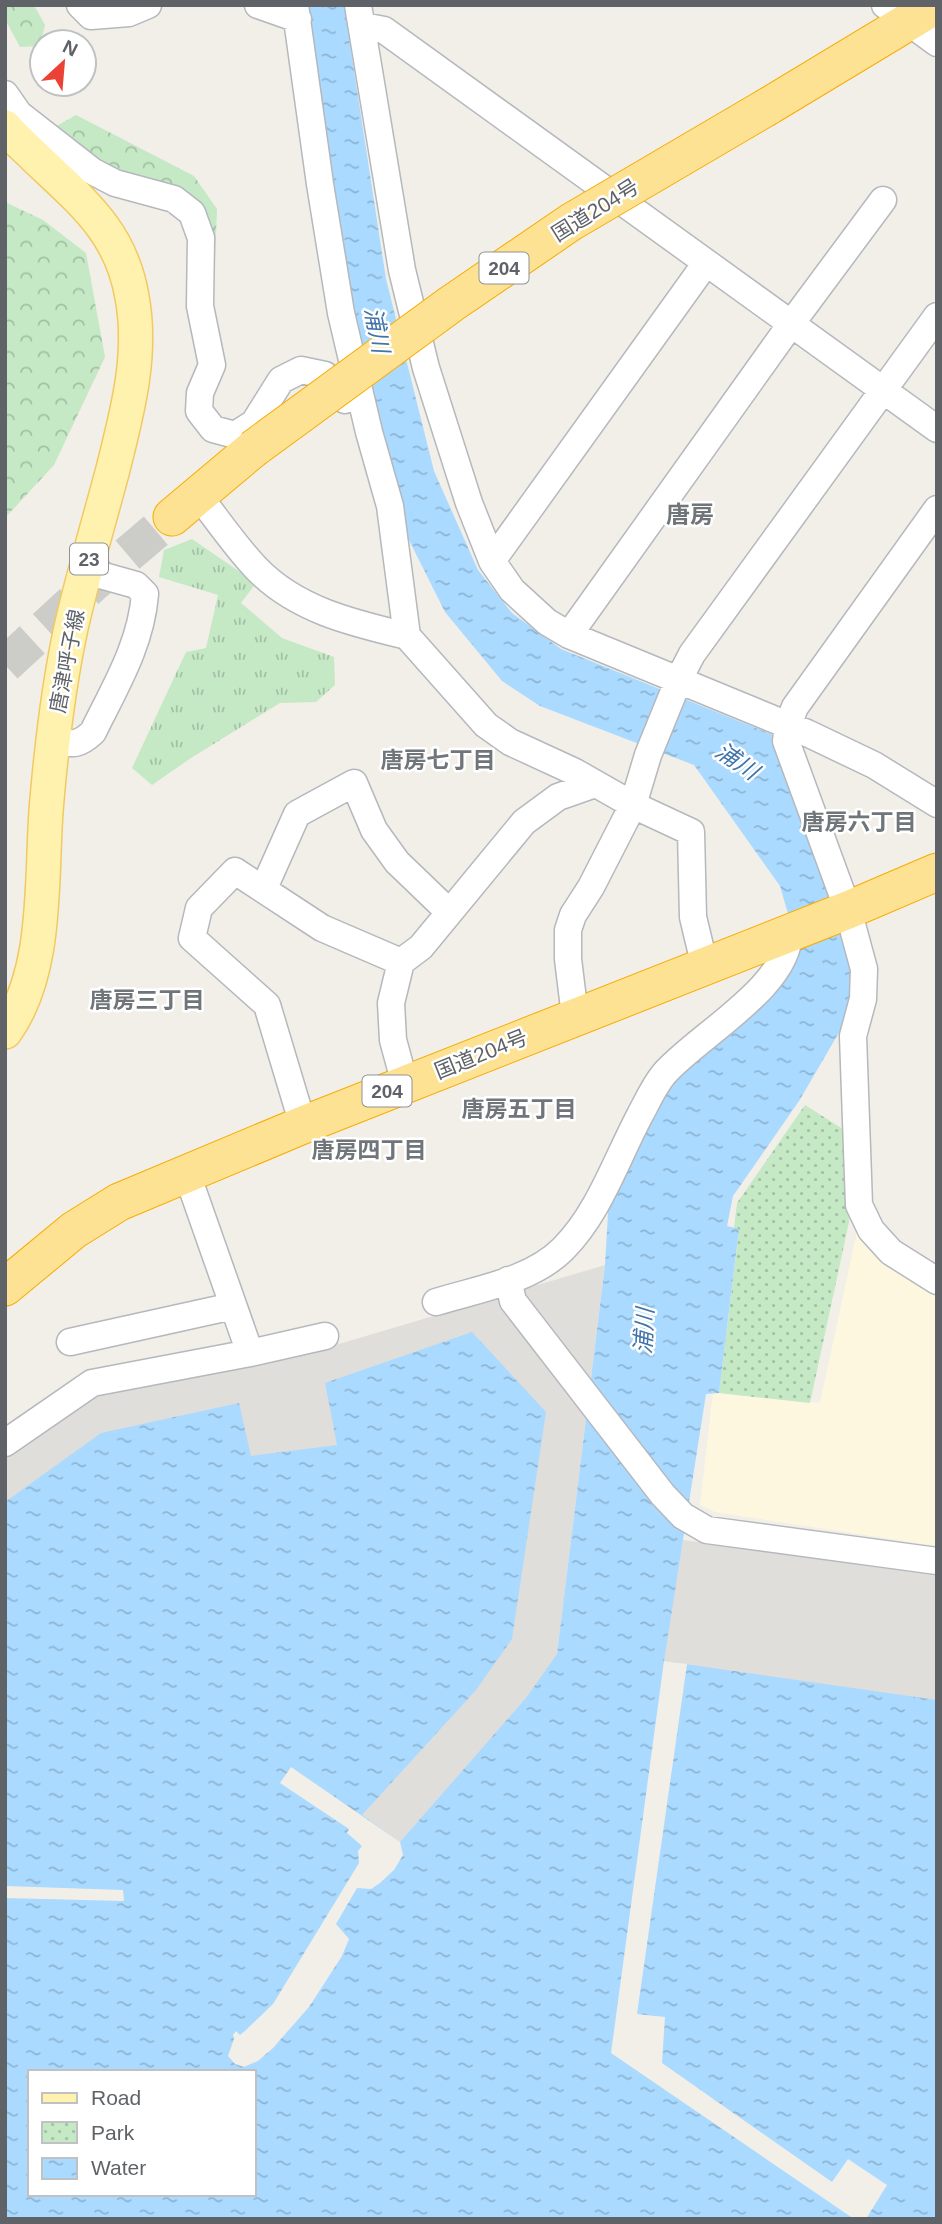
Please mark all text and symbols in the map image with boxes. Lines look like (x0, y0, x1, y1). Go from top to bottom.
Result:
north arrow (28, 28, 98, 98)
text: N (59, 36, 81, 61)
street label: 国道204号 (547, 174, 643, 246)
road number: 204 (480, 252, 528, 284)
water label: 浦川 (360, 305, 395, 358)
district label: 唐房 (666, 501, 714, 528)
road number: 23 (70, 544, 108, 574)
street label: 唐津呼子線 (46, 607, 88, 715)
water label: 浦川 (711, 737, 766, 786)
district label: 唐房七丁目 (381, 747, 496, 773)
district label: 唐房六丁目 (802, 809, 917, 835)
district label: 唐房三丁目 (90, 987, 205, 1013)
street label: 国道204号 (431, 1025, 531, 1083)
road number: 204 (362, 1076, 412, 1106)
district label: 唐房五丁目 (462, 1096, 577, 1122)
district label: 唐房四丁目 (312, 1137, 427, 1163)
water label: 浦川 (630, 1304, 658, 1355)
legend (28, 2070, 256, 2196)
text: Road (91, 2086, 141, 2109)
text: Park (91, 2121, 135, 2144)
text: Water (91, 2156, 146, 2179)

